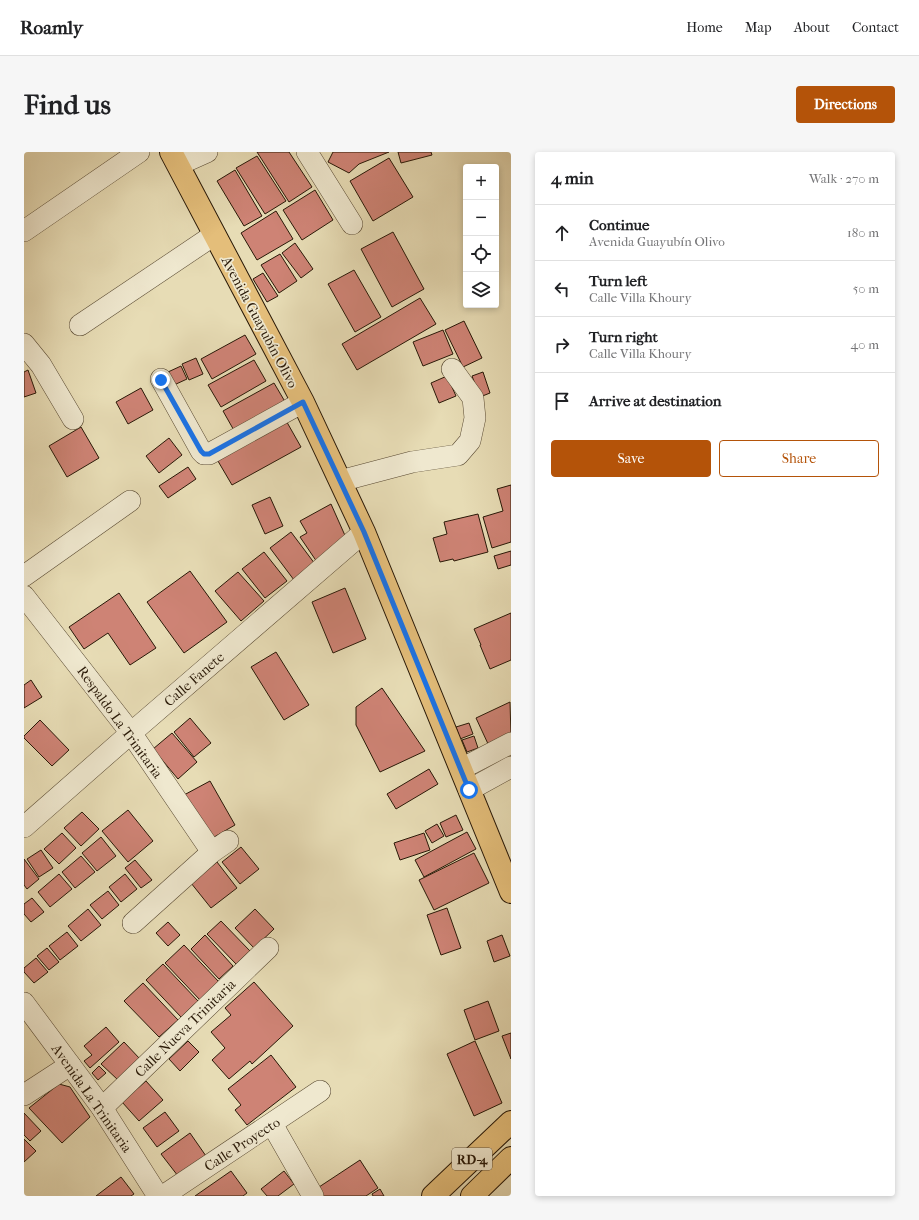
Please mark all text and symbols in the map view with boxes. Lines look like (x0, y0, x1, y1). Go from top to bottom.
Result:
text: Roamly (20, 17, 83, 39)
text: Home (686, 19, 723, 36)
text: Map (745, 19, 772, 36)
text: About (794, 19, 830, 36)
text: Contact (852, 19, 899, 36)
button: Directions (796, 86, 895, 123)
text: Find us (24, 88, 111, 121)
map controls (463, 164, 499, 308)
button: + (463, 164, 499, 200)
text: 4 min (551, 168, 594, 188)
text: Walk · 270 m (809, 171, 879, 186)
button: − (463, 200, 499, 236)
text: Continue (589, 216, 649, 234)
icon: ahead (551, 222, 573, 244)
text: 180 m (847, 225, 879, 240)
text: Avenida Guayubín Olivo (589, 234, 725, 249)
button: locate (463, 236, 499, 272)
street label: Avenida Guayubín Olivo (217, 253, 301, 391)
button: layers (463, 272, 499, 308)
text: Turn left (589, 272, 647, 290)
icon: left (551, 278, 573, 300)
text: 50 m (853, 281, 879, 296)
text: Calle Villa Khoury (589, 290, 691, 305)
text: Turn right (589, 328, 658, 346)
icon: right (551, 334, 573, 356)
text: 40 m (851, 337, 879, 352)
text: Calle Villa Khoury (589, 346, 691, 361)
route end (152, 371, 170, 389)
icon: arrive (551, 390, 573, 412)
text: Arrive at destination (589, 392, 721, 410)
button: Save (551, 440, 711, 477)
button: Share (719, 440, 879, 477)
street label: Calle Fanete (161, 649, 228, 710)
street label: Respaldo La Trinitaria (73, 663, 166, 782)
route start (460, 781, 478, 799)
street label: Calle Nueva Trinitaria (131, 975, 240, 1081)
street label: Avenida La Trinitaria (47, 1040, 136, 1156)
street label: Calle Proyecto (201, 1114, 283, 1175)
road number: RD-4 (452, 1148, 492, 1170)

